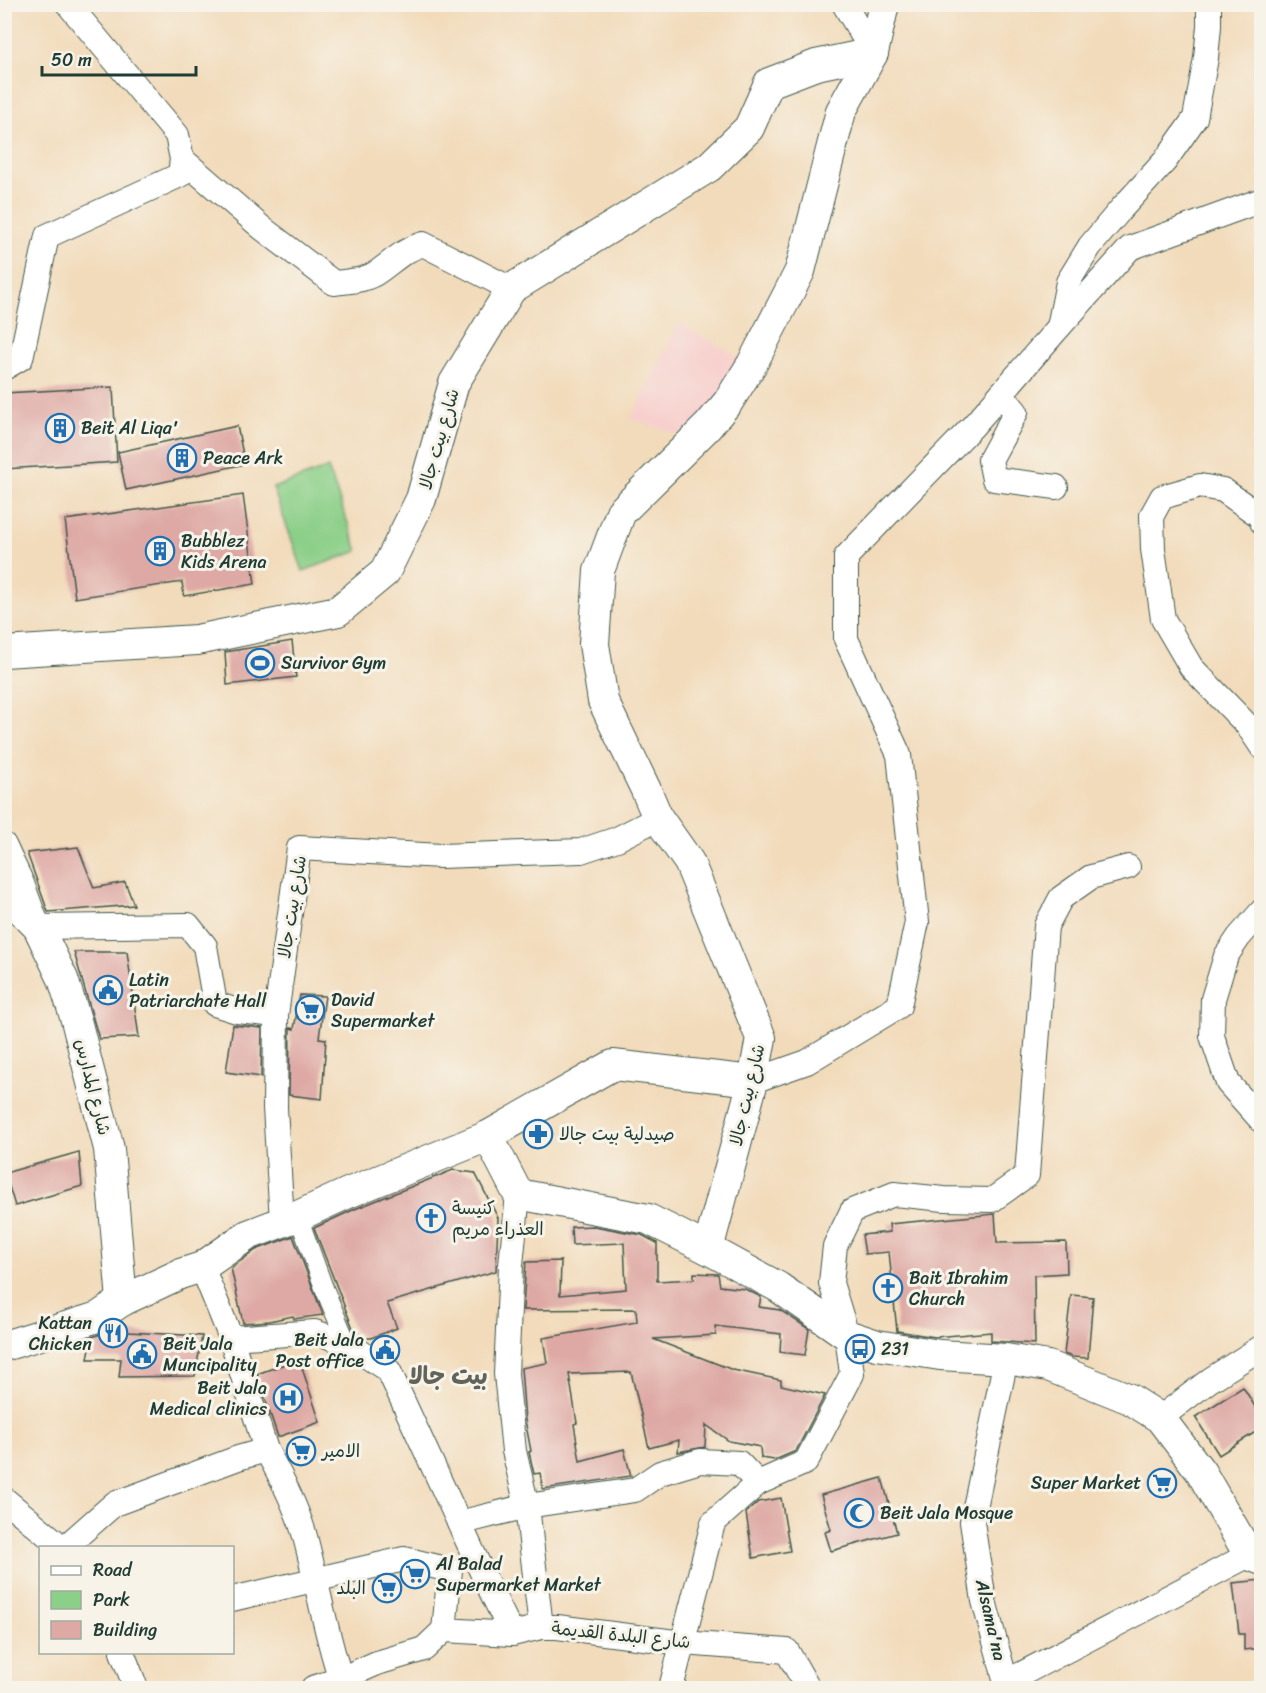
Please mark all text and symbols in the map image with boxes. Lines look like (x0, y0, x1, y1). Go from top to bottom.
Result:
scale bar (42, 39, 196, 77)
text: 50 m (51, 44, 92, 76)
street label: شارع بيت جالا (409, 385, 469, 493)
building icon: Beit Al Liqa' (44, 412, 76, 444)
place label: Beit Al Liqa' (81, 412, 179, 444)
building icon: Peace Ark (166, 442, 198, 474)
place label: Peace Ark (203, 442, 283, 474)
place label: Bubblez Kids Arena (181, 525, 267, 578)
building icon: Bubblez Kids Arena (144, 535, 176, 567)
sports icon: Survivor Gym (244, 647, 276, 679)
place label: Survivor Gym (281, 647, 387, 679)
street label: شارع بيت جالا (268, 853, 316, 961)
place label: Latin Patriarchate Hall (129, 964, 267, 1017)
public building icon: Latin Patriarchate Hall (92, 974, 124, 1006)
place label: David Supermarket (331, 984, 435, 1037)
supermarket icon: David Supermarket (294, 994, 326, 1026)
street label: شارع المدارس (66, 1035, 120, 1139)
street label: شارع بيت جالا (720, 1041, 774, 1149)
pharmacy icon: صيدلية بيت جالا (522, 1118, 554, 1150)
place label: صيدلية بيت جالا (559, 1118, 675, 1150)
place label: كنيسة العذراء مريم (452, 1192, 544, 1245)
church icon: كنيسة العذراء مريم (415, 1202, 447, 1234)
place label: Bait Ibrahim Church (909, 1262, 1008, 1315)
church icon: Bait Ibrahim Church (872, 1272, 904, 1304)
place label: Kattan Chicken (29, 1307, 92, 1360)
restaurant icon: Kattan Chicken (97, 1317, 129, 1349)
place label: Beit Jala Post office (275, 1324, 364, 1377)
place label: Beit Jala Muncipality (163, 1328, 257, 1381)
bus stop icon: 231 (844, 1333, 876, 1365)
place label: 231 (881, 1333, 909, 1365)
public building icon: Beit Jala Post office (369, 1334, 401, 1366)
public building icon: Beit Jala Muncipality (126, 1338, 158, 1370)
district label: بيت جالا (408, 1355, 488, 1397)
place label: Beit Jala Medical clinics (150, 1372, 268, 1425)
hospital icon: Beit Jala Medical clinics (272, 1382, 304, 1414)
supermarket icon: الامير (285, 1435, 317, 1467)
place label: الامير (320, 1435, 360, 1467)
place label: Super Market (1031, 1467, 1141, 1499)
supermarket icon: Super Market (1146, 1467, 1178, 1499)
mosque icon: Beit Jala Mosque (843, 1497, 875, 1529)
place label: Beit Jala Mosque (880, 1497, 1013, 1529)
legend (39, 1546, 234, 1654)
place label: Al Balad Supermarket Market (435, 1548, 601, 1601)
text: Road (93, 1554, 133, 1586)
supermarket icon: Al Balad Supermarket Market (399, 1558, 431, 1590)
place label: البلد (336, 1572, 366, 1604)
supermarket icon: البلد (371, 1572, 403, 1604)
street label: Alsama'na (966, 1575, 1016, 1664)
text: Park (93, 1584, 130, 1616)
street label: شارع البلدة القديمة (550, 1612, 692, 1658)
text: Building (93, 1614, 157, 1646)

